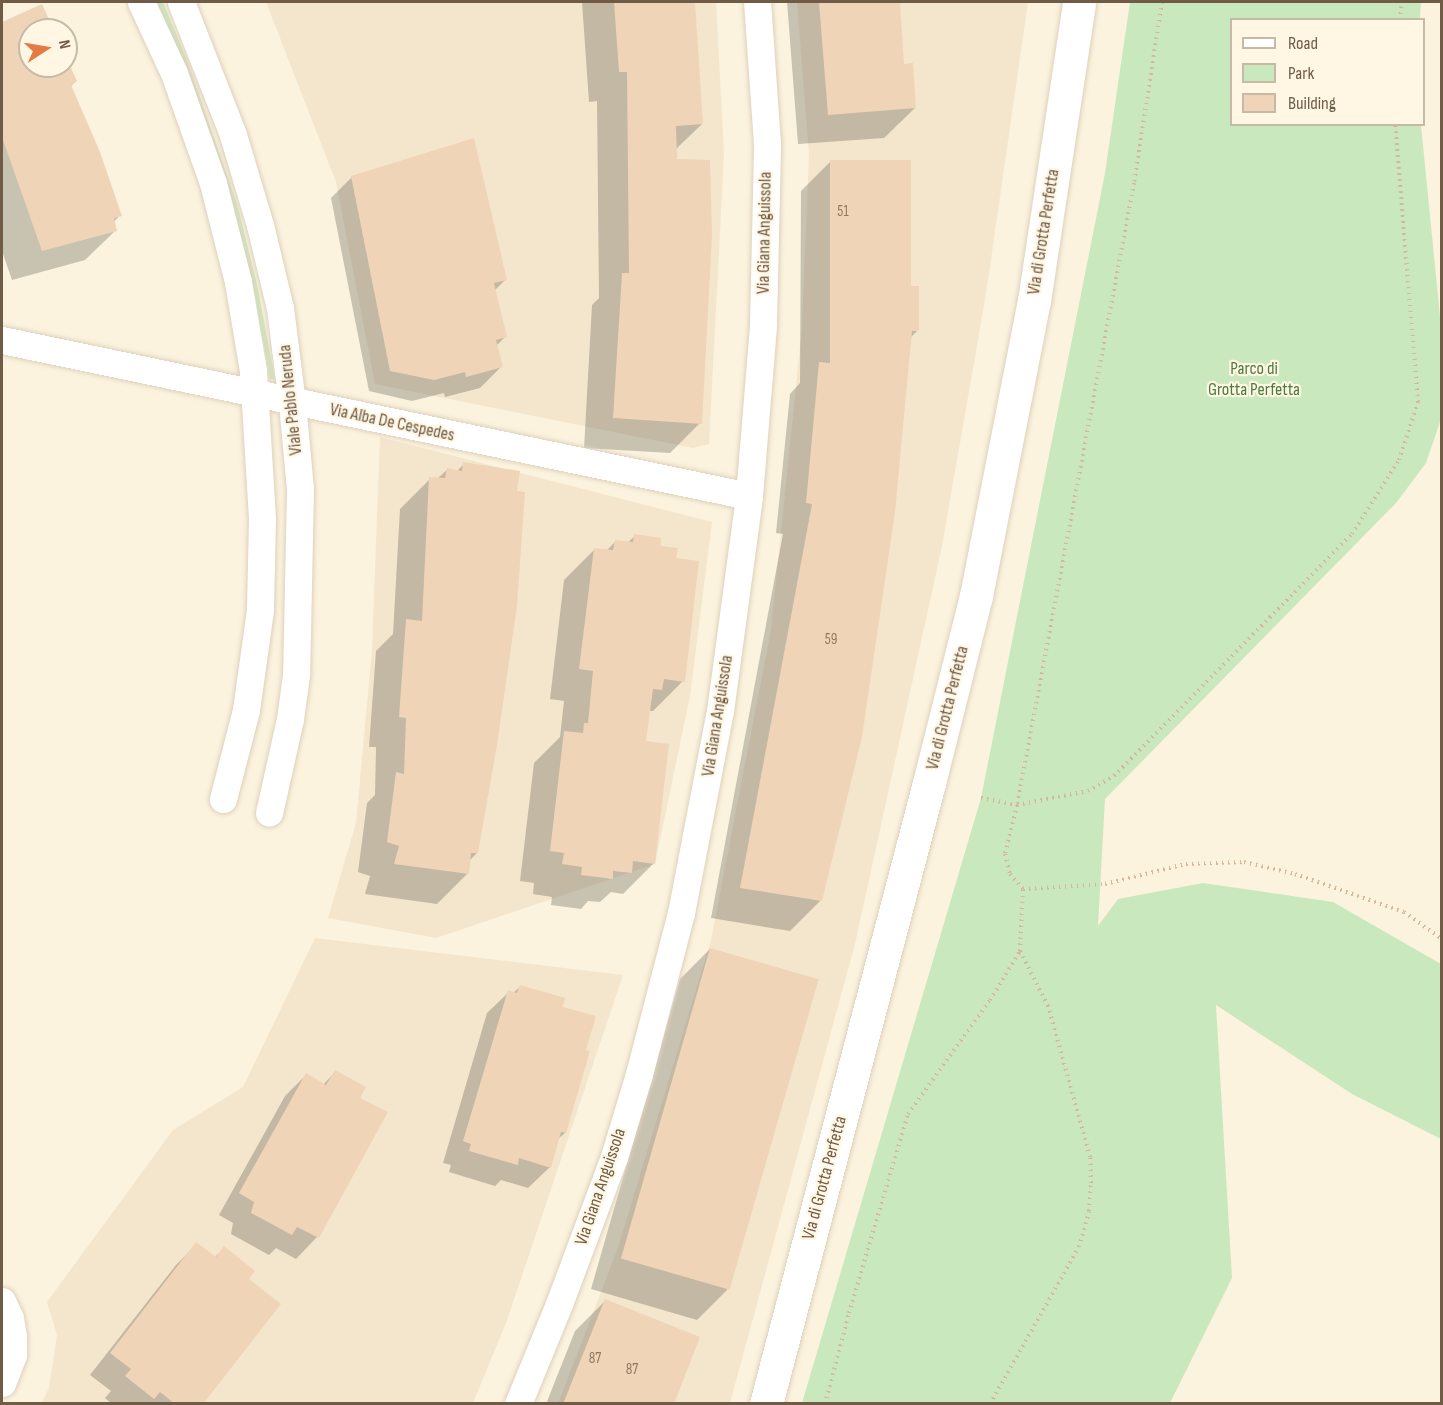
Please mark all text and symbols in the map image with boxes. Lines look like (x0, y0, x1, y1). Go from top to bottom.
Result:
north arrow (18, 18, 78, 78)
legend (1230, 18, 1425, 126)
text: Road (1288, 33, 1318, 54)
text: N (54, 38, 74, 51)
text: Park (1288, 63, 1314, 84)
text: Building (1288, 93, 1336, 114)
street label: Via di Grotta Perfetta (1023, 168, 1065, 296)
street label: Via Giana Anguissola (753, 172, 777, 294)
house number: 51 (837, 203, 849, 221)
street label: Viale Pablo Neruda (274, 344, 308, 456)
park label: Parco di Grotta Perfetta (1208, 359, 1300, 401)
street label: Via Alba De Cespedes (328, 399, 456, 447)
house number: 59 (825, 631, 837, 649)
street label: Via di Grotta Perfetta (922, 644, 974, 772)
street label: Via Giana Anguissola (698, 654, 738, 778)
street label: Via di Grotta Perfetta (798, 1114, 852, 1242)
street label: Via Giana Anguissola (571, 1126, 631, 1248)
house number: 87 (589, 1350, 601, 1368)
house number: 87 (626, 1361, 638, 1379)

